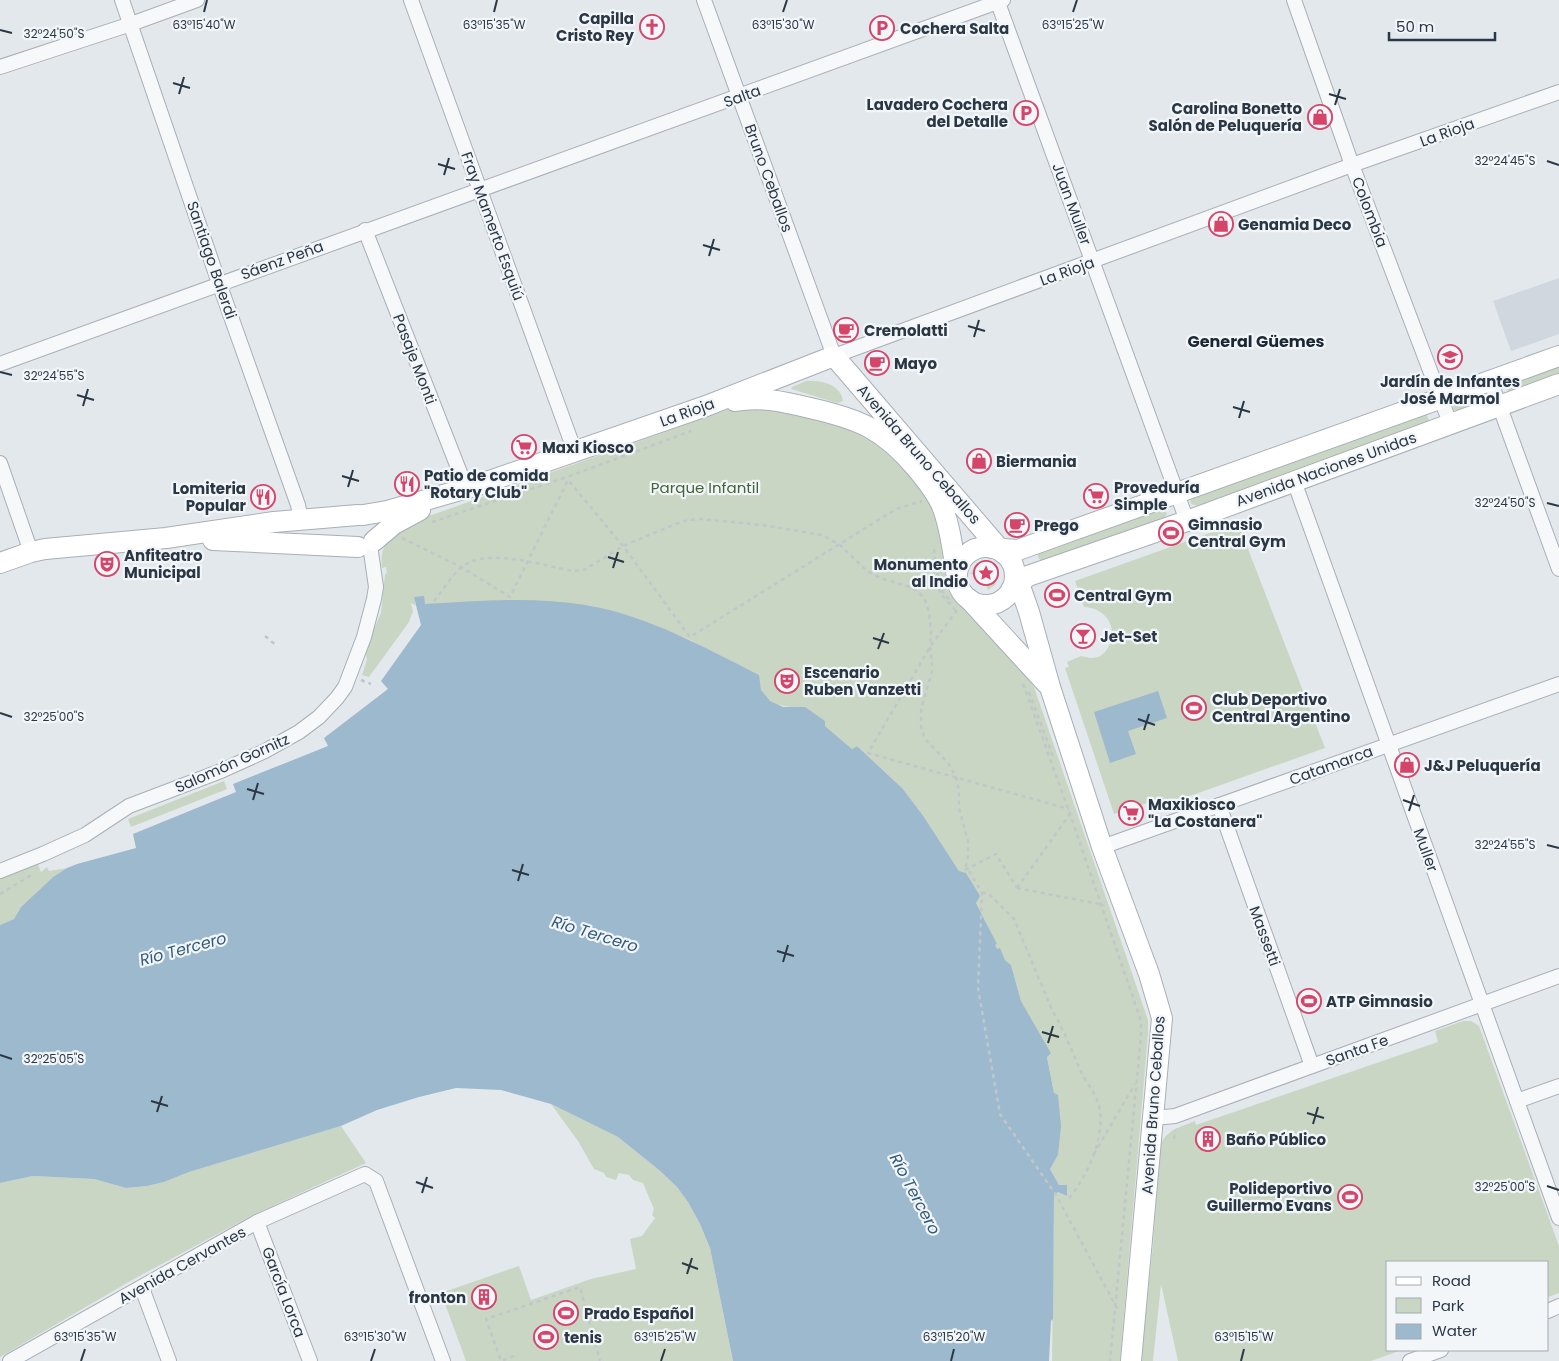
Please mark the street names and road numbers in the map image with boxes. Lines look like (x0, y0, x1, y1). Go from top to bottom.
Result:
street label: Salta (720, 80, 764, 112)
street label: La Rioja (1417, 112, 1477, 152)
street label: Bruno Ceballos (740, 121, 798, 235)
street label: Fray Mamerto Esquiú (456, 149, 530, 303)
street label: Juan Muller (1047, 160, 1097, 248)
street label: Colombia (1347, 174, 1393, 250)
street label: Santiago Balerdi (182, 198, 242, 322)
street label: Sáenz Peña (238, 235, 326, 285)
street label: La Rioja (1037, 251, 1097, 291)
street label: Pasaje Monti (388, 311, 442, 407)
street label: Avenida Bruno Ceballos (852, 380, 986, 529)
street label: La Rioja (657, 392, 717, 432)
street label: Avenida Naciones Unidas (1233, 426, 1419, 511)
street label: Salomón Gornitz (171, 728, 293, 798)
street label: Catamarca (1286, 740, 1376, 790)
street label: Muller (1408, 825, 1444, 875)
street label: Massetti (1244, 903, 1286, 969)
street label: Avenida Bruno Ceballos (1136, 1015, 1170, 1195)
street label: Santa Fe (1323, 1029, 1391, 1071)
street label: Avenida Cervantes (115, 1221, 250, 1309)
street label: García Lorca (257, 1244, 311, 1340)

